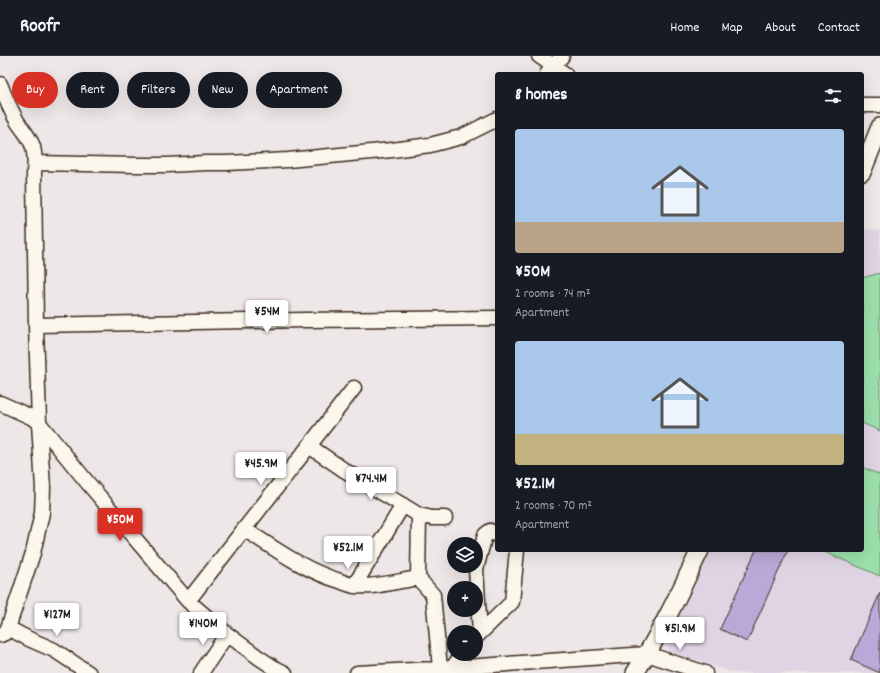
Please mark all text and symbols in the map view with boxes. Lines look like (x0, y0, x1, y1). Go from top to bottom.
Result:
text: Roofr (20, 14, 60, 41)
text: Home (670, 18, 699, 38)
text: Map (721, 18, 743, 38)
text: About (765, 18, 796, 38)
text: Contact (818, 18, 860, 38)
chip: Buy (12, 72, 58, 108)
chip: Rent (66, 72, 119, 108)
chip: Filters (127, 72, 190, 108)
chip: New (198, 72, 248, 108)
chip: Apartment (256, 72, 342, 108)
text: 8 homes (515, 84, 567, 108)
icon: filters (822, 85, 844, 107)
icon: home (644, 155, 716, 227)
text: ¥50M (515, 261, 550, 285)
text: 2 rooms · 74 m² (515, 285, 590, 304)
pin: ¥54M (243, 300, 291, 334)
text: ¥54M (254, 303, 280, 322)
text: Apartment (515, 304, 569, 323)
icon: home (644, 367, 716, 439)
pin: ¥45.9M (228, 452, 294, 486)
text: ¥45.9M (244, 455, 278, 474)
pin: ¥74.4M (338, 467, 404, 501)
text: ¥74.4M (355, 470, 387, 489)
text: ¥52.1M (515, 473, 555, 497)
text: 2 rooms · 70 m² (515, 497, 592, 516)
pin: ¥50M (96, 508, 144, 542)
text: ¥50M (106, 511, 134, 530)
text: Apartment (515, 516, 569, 535)
pin: ¥52.1M (315, 536, 381, 570)
map controls (447, 537, 483, 661)
button: layers (447, 537, 483, 573)
text: ¥52.1M (333, 539, 363, 558)
button: + (447, 581, 483, 617)
pin: ¥127M (29, 603, 85, 637)
text: ¥127M (43, 606, 71, 625)
pin: ¥140M (175, 612, 231, 646)
text: ¥140M (188, 615, 218, 634)
pin: ¥51.9M (647, 617, 713, 651)
text: ¥51.9M (665, 620, 695, 639)
button: − (447, 625, 483, 661)

